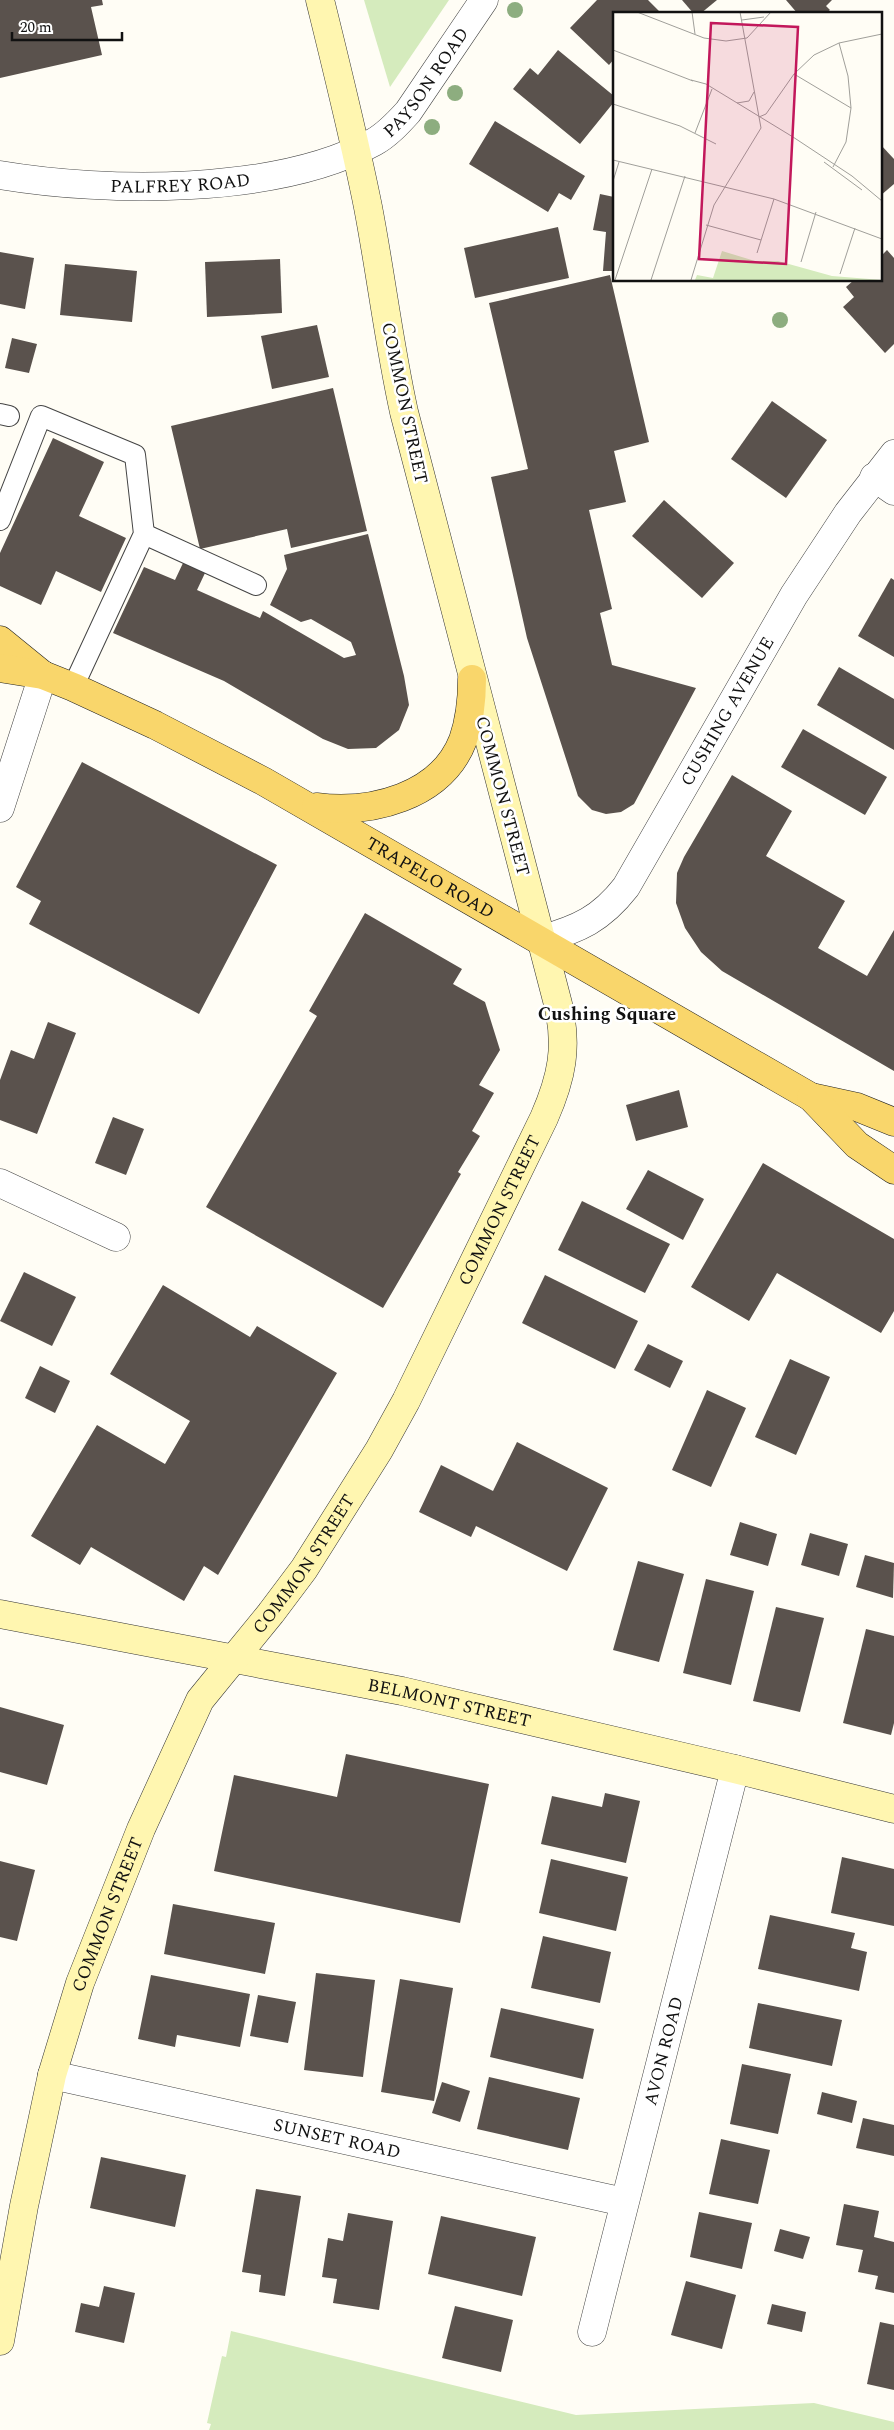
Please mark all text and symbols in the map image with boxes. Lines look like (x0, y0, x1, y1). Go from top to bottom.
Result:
scale bar (12, 10, 122, 42)
inset map (613, 12, 882, 281)
text: 20 m (20, 16, 52, 39)
street label: PAYSON ROAD (377, 22, 476, 145)
street label: PALFREY ROAD (110, 166, 252, 200)
street label: COMMON STREET (374, 320, 435, 486)
street label: CUSHING AVENUE (674, 632, 781, 791)
street label: COMMON STREET (468, 713, 537, 879)
street label: TRAPELO ROAD (361, 830, 499, 926)
district label: Cushing Square (538, 1000, 676, 1029)
street label: COMMON STREET (451, 1130, 548, 1290)
street label: COMMON STREET (246, 1489, 362, 1640)
street label: BELMONT STREET (365, 1672, 534, 1735)
street label: COMMON STREET (65, 1833, 150, 1995)
street label: AVON ROAD (637, 1994, 691, 2108)
street label: SUNSET ROAD (271, 2112, 403, 2166)

